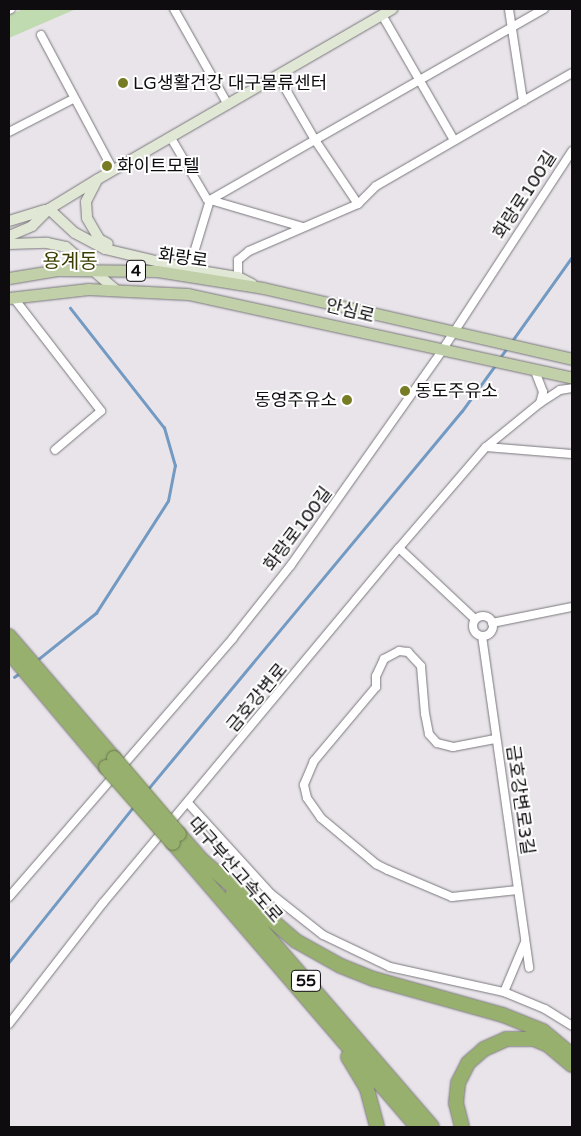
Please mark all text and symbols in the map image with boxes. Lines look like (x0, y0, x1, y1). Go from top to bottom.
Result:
place label: LG생활건강 대구물류센터 (133, 72, 327, 94)
marker: LG생활건강 대구물류센터 (117, 77, 129, 89)
street label: 화랑로100길 (489, 147, 561, 243)
place label: 화이트모텔 (117, 155, 200, 177)
marker: 화이트모텔 (101, 160, 113, 172)
street label: 화랑로 (157, 244, 209, 272)
district label: 용계동 (42, 250, 98, 274)
road number: 4 (125, 258, 147, 284)
street label: 안심로 (323, 295, 377, 327)
place label: 동도주유소 (415, 380, 498, 402)
marker: 동도주유소 (399, 385, 411, 397)
place label: 동영주유소 (254, 389, 337, 411)
marker: 동영주유소 (341, 394, 353, 406)
street label: 화랑로100길 (259, 483, 337, 575)
street label: 금호강변로 (222, 659, 292, 737)
street label: 금호강변로3길 (502, 744, 538, 856)
street label: 대구부산고속도로 (183, 813, 287, 927)
road number: 55 (290, 968, 322, 994)

